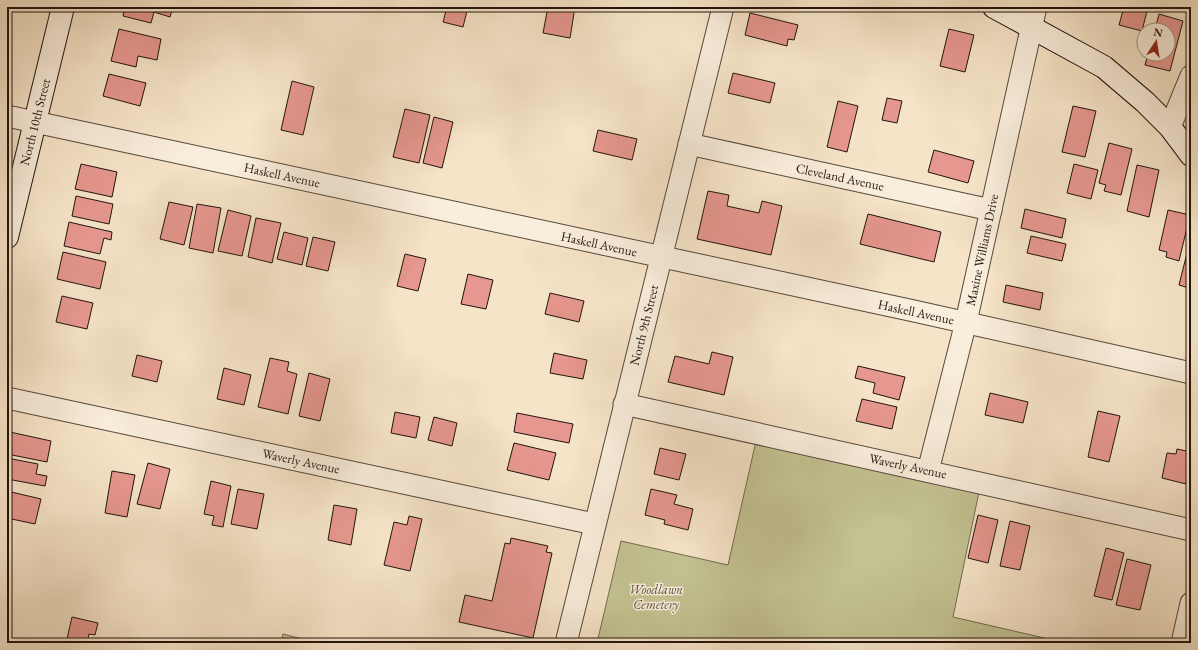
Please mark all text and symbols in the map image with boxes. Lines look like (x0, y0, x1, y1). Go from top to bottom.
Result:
north arrow (1136, 22, 1176, 62)
text: N (1152, 24, 1164, 40)
street label: North 10th Street (16, 77, 54, 167)
street label: Haskell Avenue (242, 159, 322, 191)
street label: Cleveland Avenue (794, 159, 886, 195)
street label: Maxine Williams Drive (962, 192, 1002, 308)
street label: Haskell Avenue (559, 228, 639, 260)
street label: North 9th Street (626, 283, 662, 367)
street label: Haskell Avenue (876, 296, 956, 328)
street label: Waverly Avenue (261, 444, 341, 478)
street label: Waverly Avenue (868, 449, 948, 483)
park label: Woodlawn Cemetery (629, 581, 683, 613)

